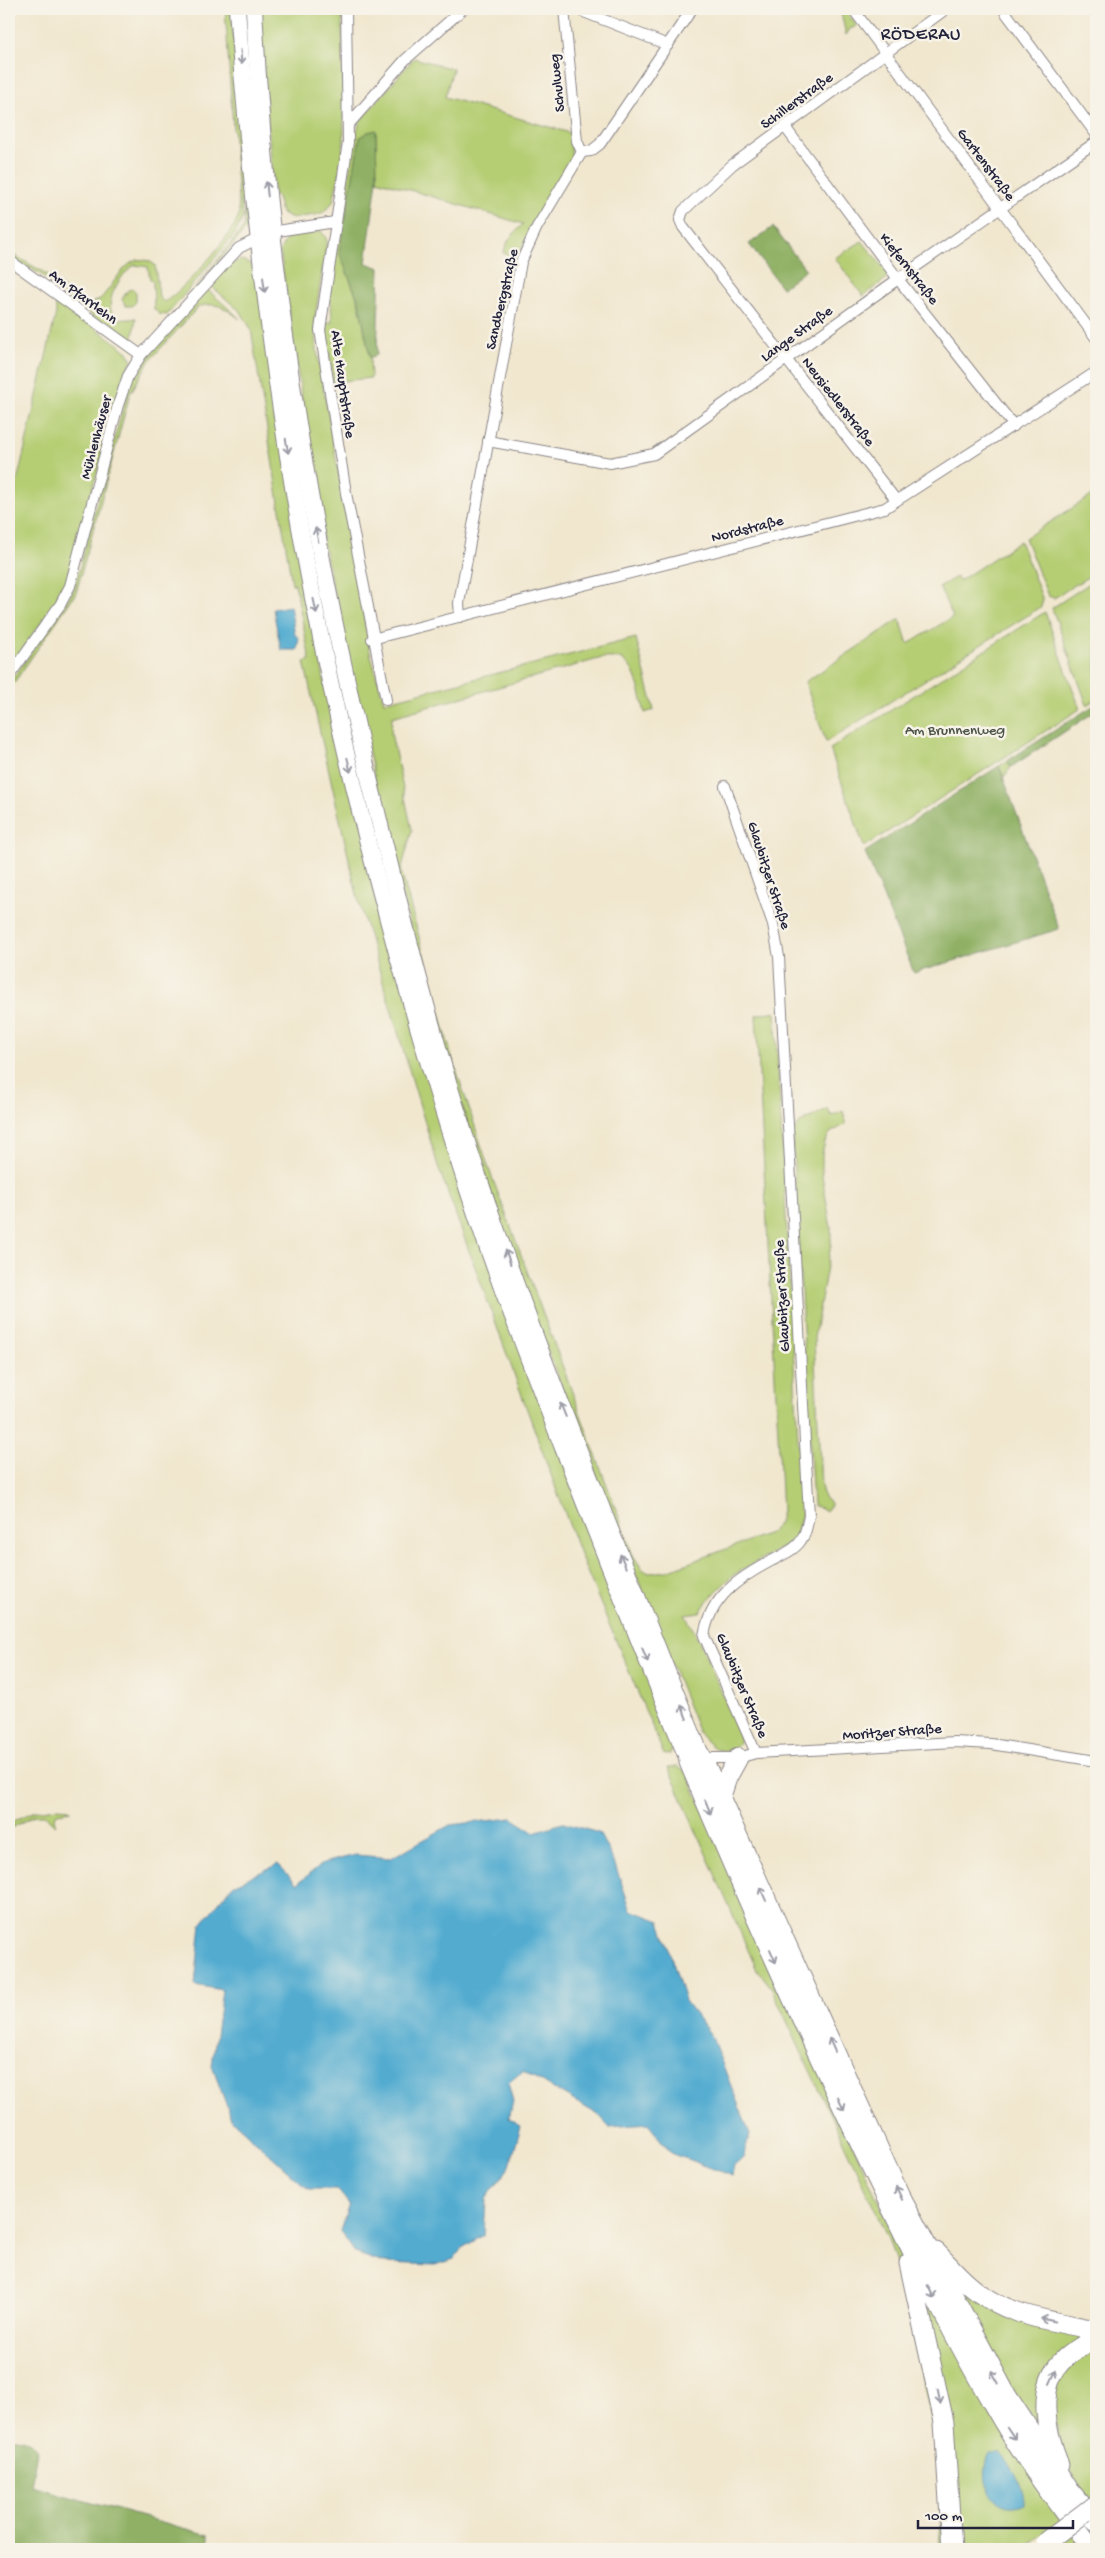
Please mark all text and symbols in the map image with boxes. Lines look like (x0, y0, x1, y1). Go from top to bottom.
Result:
district label: RÖDERAU (881, 25, 961, 46)
one-way arrow (236, 49, 246, 65)
street label: Schulweg (546, 53, 570, 113)
street label: Schillerstraße (757, 69, 837, 134)
street label: Gartenstraße (952, 125, 1019, 205)
one-way arrow (262, 181, 272, 197)
street label: Kiefernstraße (875, 230, 942, 309)
street label: Sandbergstraße (483, 247, 523, 352)
street label: Am Pfarrlehn (45, 266, 121, 329)
one-way arrow (259, 277, 269, 293)
street label: Lange Straße (758, 302, 837, 367)
street label: Alte Hauptstraße (326, 329, 359, 440)
street label: Neusiedlerstraße (797, 354, 878, 451)
street label: Mühlenhäuser (77, 392, 117, 481)
one-way arrow (283, 438, 293, 454)
street label: Nordstraße (709, 512, 786, 548)
one-way arrow (311, 528, 321, 544)
one-way arrow (310, 598, 320, 614)
park label: Am Brunnenweg (905, 722, 1005, 740)
one-way arrow (345, 756, 354, 772)
street label: Glaubitzer Straße (742, 819, 794, 932)
street label: Glaubitzer Straße (771, 1239, 795, 1352)
one-way arrow (503, 1250, 512, 1266)
one-way arrow (558, 1403, 567, 1418)
one-way arrow (618, 1554, 627, 1569)
street label: Glaubitzer Straße (711, 1631, 771, 1741)
one-way arrow (640, 1647, 650, 1662)
one-way arrow (678, 1705, 688, 1720)
street label: Moritzer Straße (842, 1721, 943, 1745)
one-way arrow (703, 1799, 713, 1814)
one-way arrow (758, 1887, 767, 1902)
one-way arrow (769, 1948, 779, 1963)
one-way arrow (826, 2038, 836, 2053)
one-way arrow (837, 2096, 847, 2111)
one-way arrow (894, 2186, 903, 2201)
one-way arrow (927, 2284, 936, 2299)
one-way arrow (1041, 2315, 1057, 2325)
one-way arrow (990, 2370, 1000, 2384)
one-way arrow (1048, 2370, 1058, 2385)
one-way arrow (935, 2388, 945, 2404)
one-way arrow (1006, 2426, 1016, 2440)
scale bar (918, 2498, 1072, 2530)
text: 100 m (924, 2508, 963, 2526)

